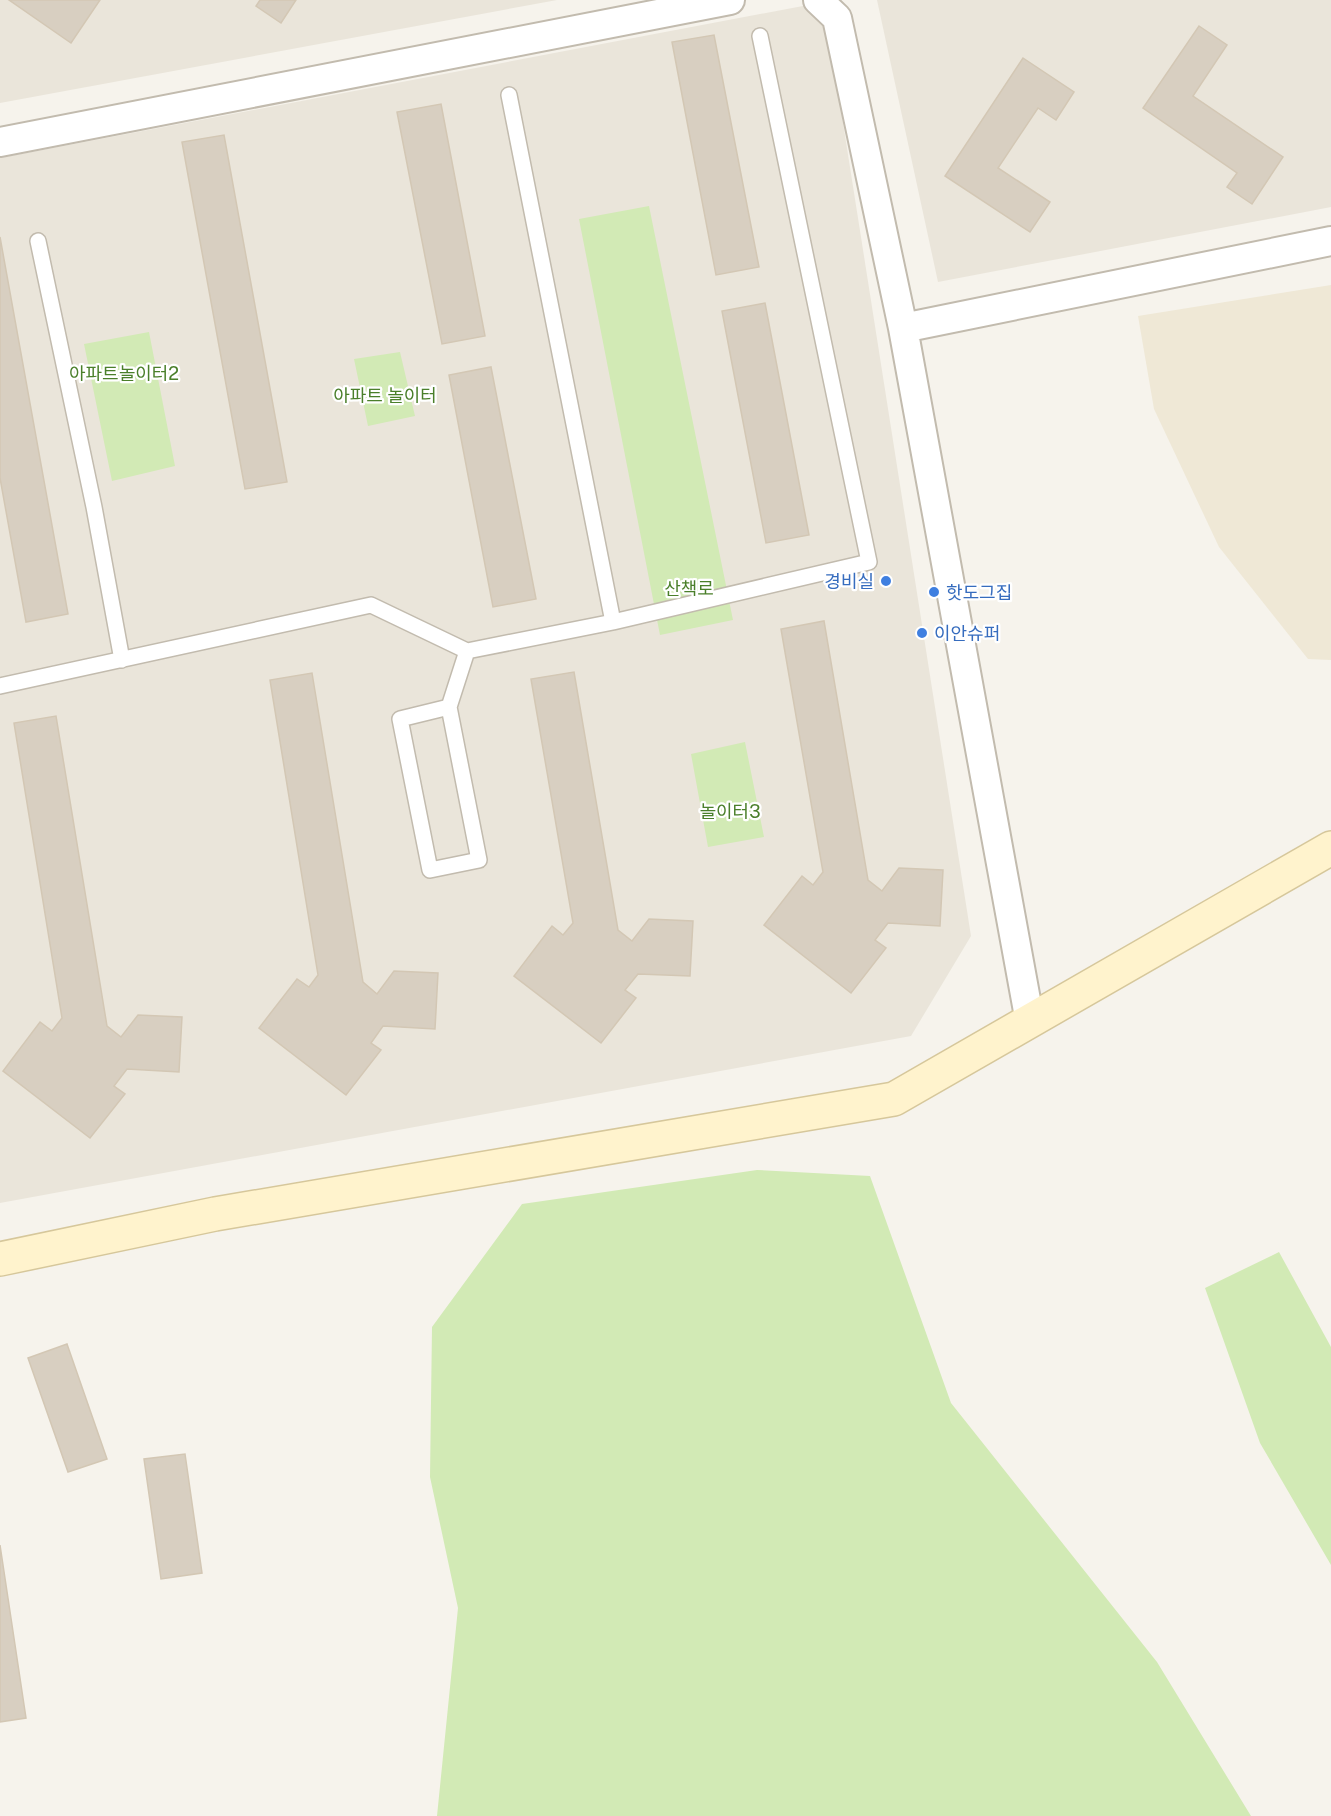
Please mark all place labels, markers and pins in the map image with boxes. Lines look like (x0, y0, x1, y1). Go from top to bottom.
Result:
place label: 경비실 (824, 571, 874, 592)
marker: 경비실 (879, 574, 893, 588)
place label: 핫도그집 (946, 582, 1012, 603)
marker: 핫도그집 (927, 585, 941, 599)
place label: 이안슈퍼 (934, 623, 1000, 644)
marker: 이안슈퍼 (915, 626, 929, 640)

